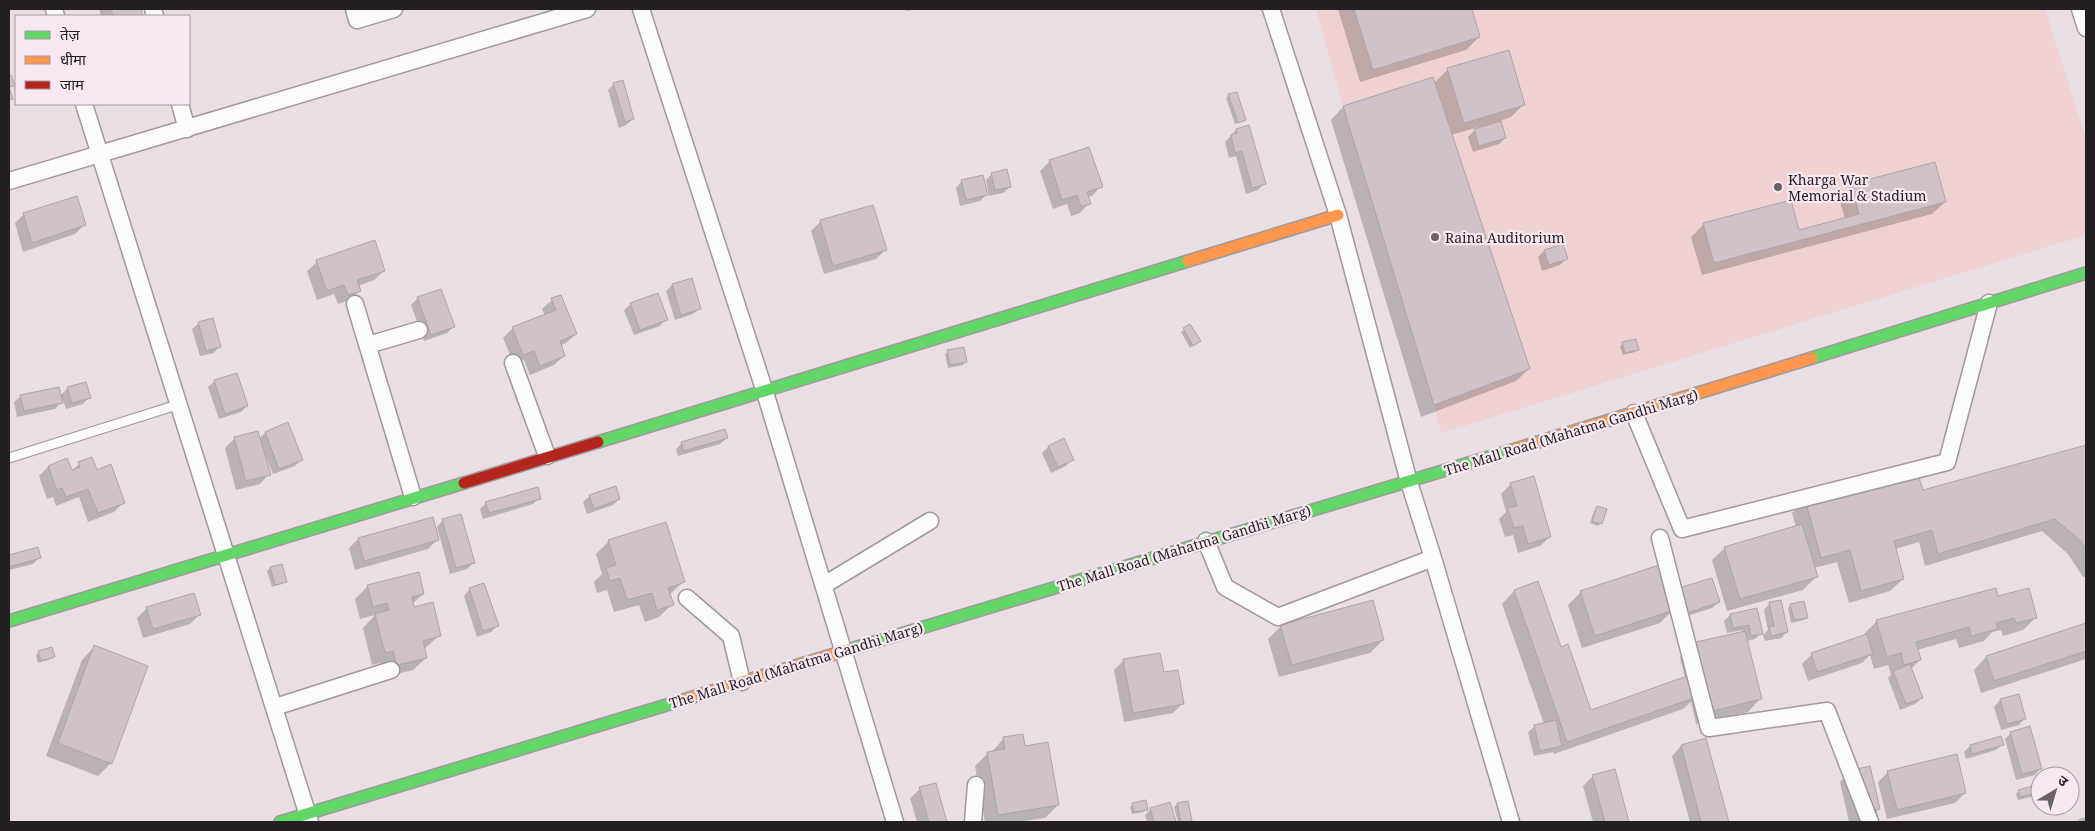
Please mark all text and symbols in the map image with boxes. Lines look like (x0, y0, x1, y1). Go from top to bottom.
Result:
legend (15, 15, 190, 105)
text: तेज़ (60, 24, 81, 44)
text: धीमा (60, 49, 87, 69)
text: जाम (60, 74, 85, 94)
place label: Kharga War Memorial & Stadium (1788, 170, 1927, 205)
marker: Kharga War Memorial & Stadium (1772, 181, 1784, 193)
place label: Raina Auditorium (1445, 228, 1565, 247)
marker: Raina Auditorium (1429, 231, 1441, 243)
street label: The Mall Road (Mahatma Gandhi Marg) (1442, 384, 1700, 480)
street label: The Mall Road (Mahatma Gandhi Marg) (1055, 500, 1313, 596)
street label: The Mall Road (Mahatma Gandhi Marg) (667, 617, 925, 713)
north arrow (2030, 766, 2080, 816)
text: उ (2054, 770, 2073, 791)

